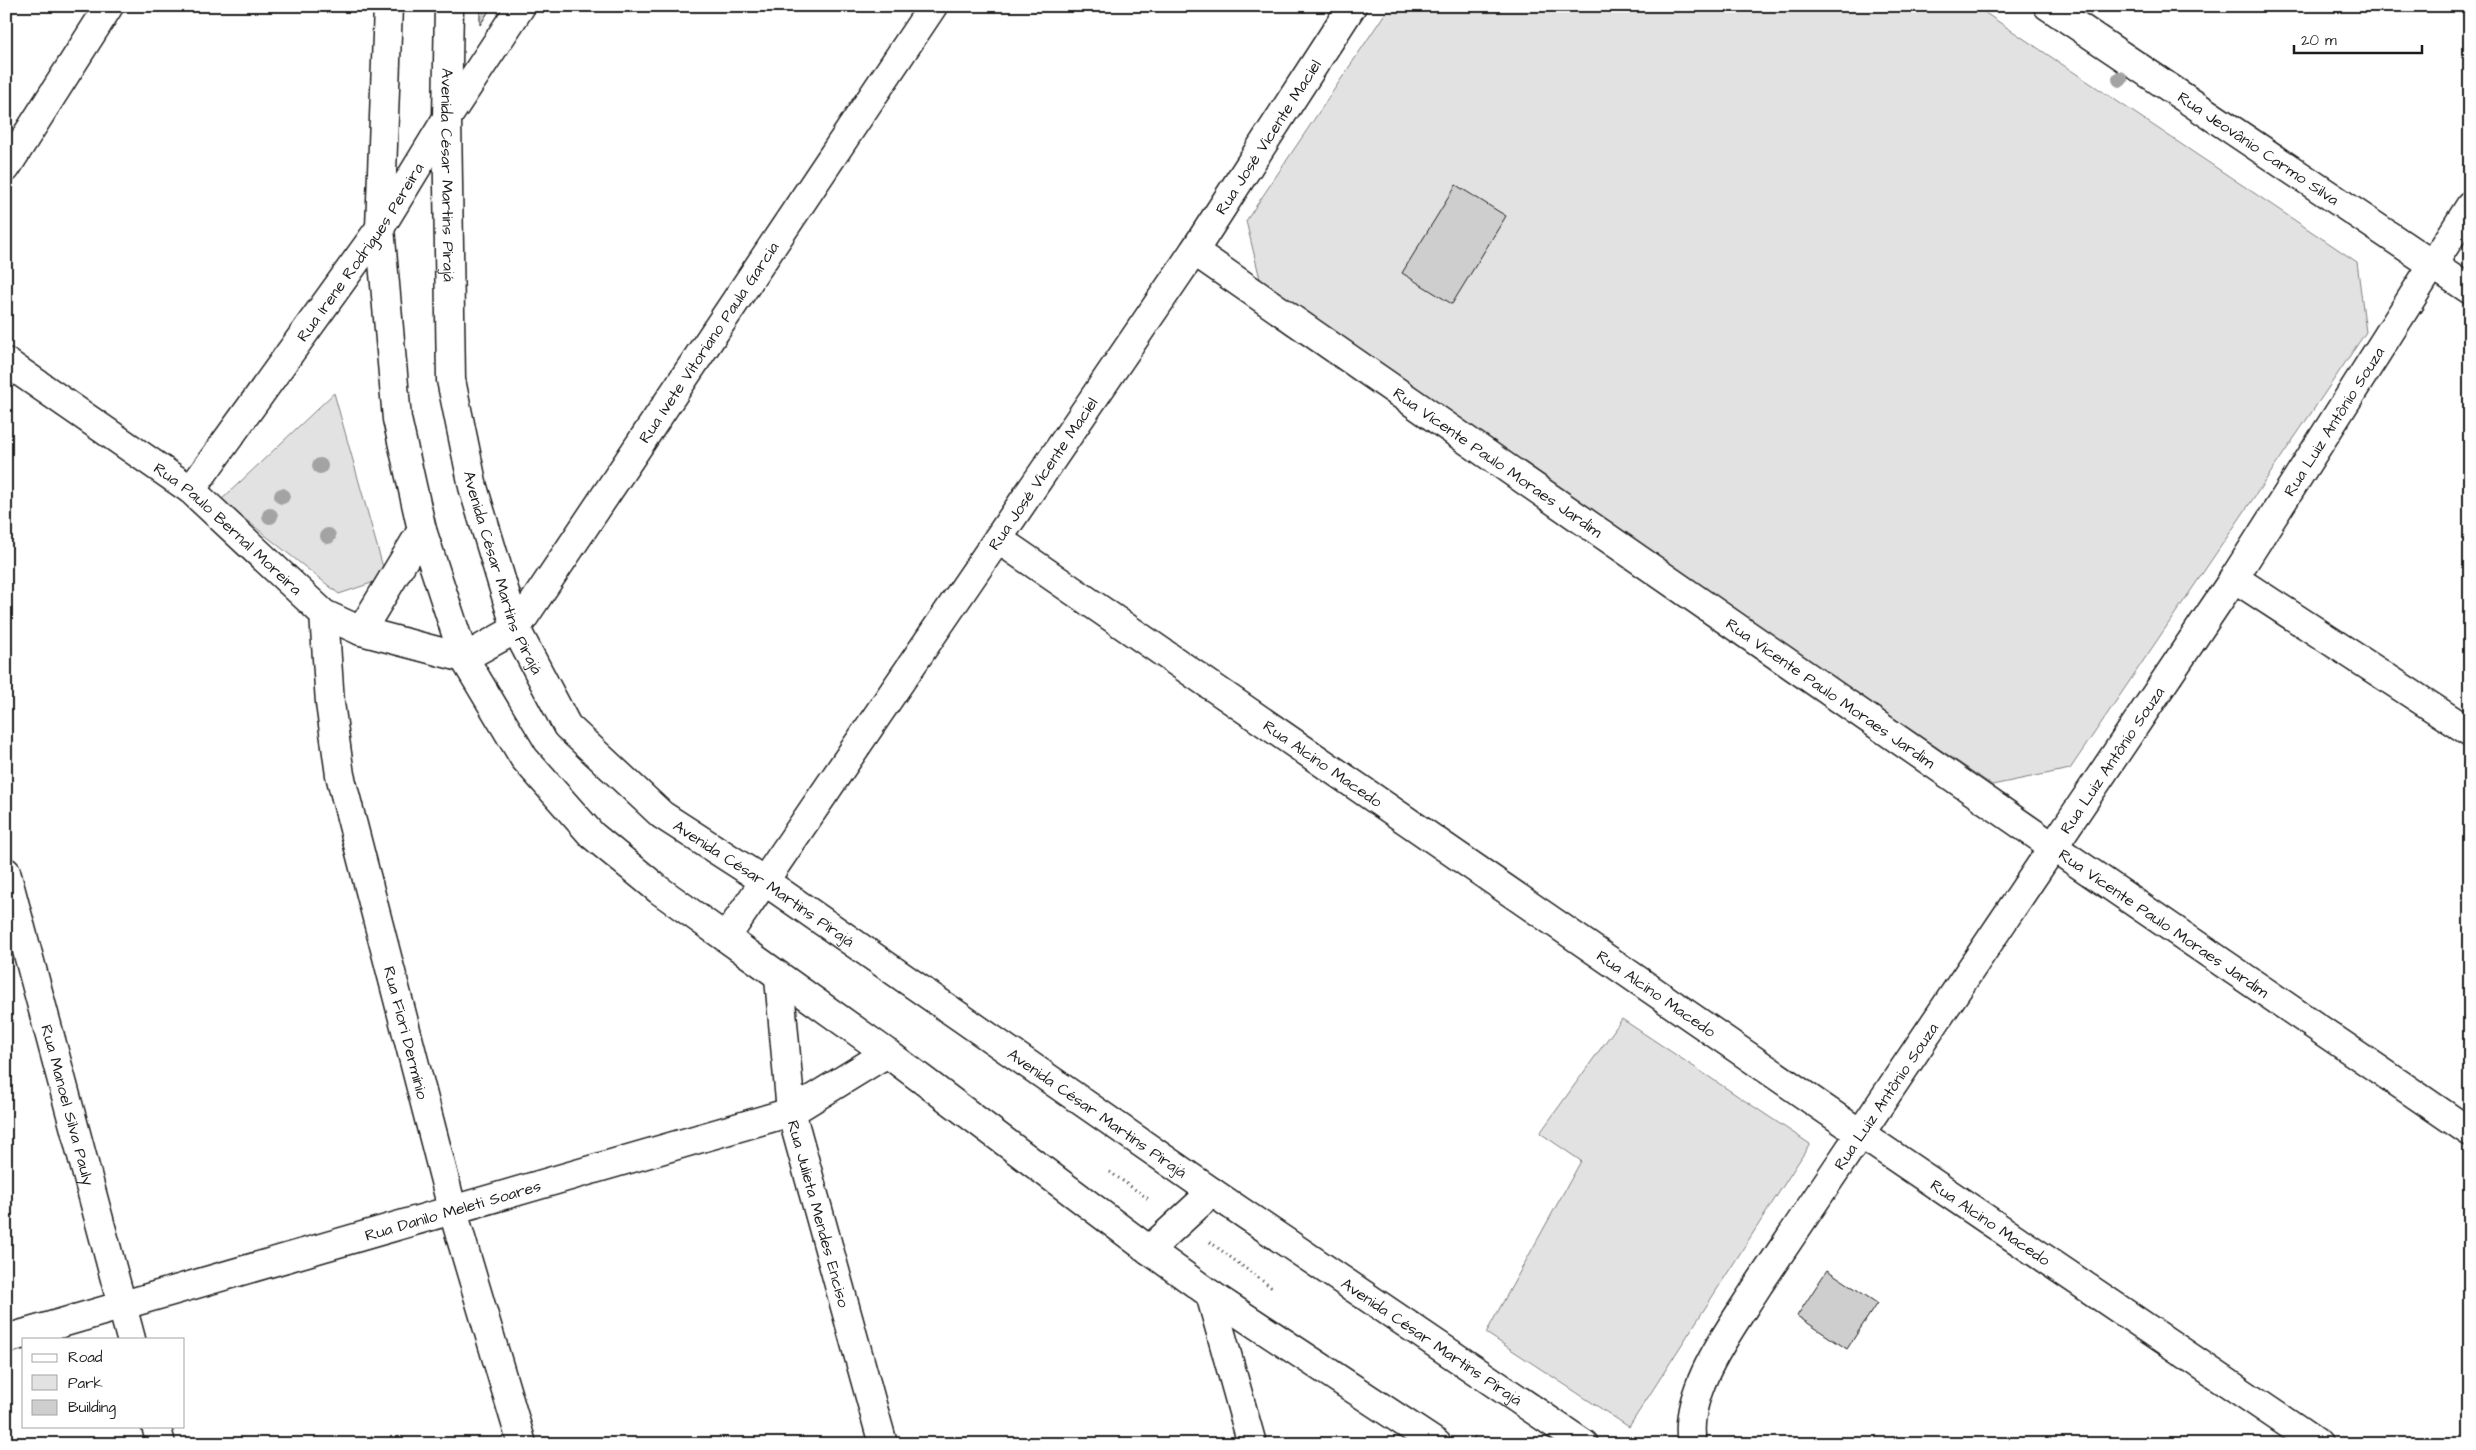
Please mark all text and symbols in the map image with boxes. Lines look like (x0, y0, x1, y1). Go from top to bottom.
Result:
scale bar (2294, 22, 2421, 54)
text: 20 m (2301, 30, 2337, 51)
street label: Rua José Vicente Maciel (1210, 55, 1327, 219)
street label: Avenida César Martins Pirajá (435, 68, 460, 282)
street label: Rua Jeovânio Carmo Silva (2173, 86, 2343, 211)
street label: Rua Irene Rodrigues Pereira (292, 159, 429, 346)
street label: Rua Ivete Vitoriano Paula Garcia (634, 237, 784, 447)
street label: Rua Luiz Antônio Souza (2279, 343, 2390, 501)
street label: Rua Vicente Paulo Moraes Jardim (1388, 382, 1607, 543)
street label: Rua José Vicente Maciel (983, 393, 1103, 555)
street label: Rua Paulo Bernal Moreira (149, 457, 307, 600)
street label: Avenida César Martins Pirajá (458, 469, 548, 678)
street label: Rua Vicente Paulo Moraes Jardim (1721, 613, 1940, 774)
street label: Rua Luiz Antônio Souza (2055, 683, 2170, 838)
street label: Rua Alcino Macedo (1259, 715, 1387, 813)
street label: Avenida César Martins Pirajá (669, 815, 859, 952)
street label: Rua Vicente Paulo Moraes Jardim (2054, 844, 2273, 1004)
street label: Rua Alcino Macedo (1592, 945, 1720, 1043)
street label: Rua Fiori Dermínio (378, 964, 433, 1102)
street label: Rua Luiz Antônio Souza (1829, 1019, 1944, 1174)
street label: Rua Manoel Silva Pauly (35, 1022, 99, 1188)
street label: Avenida César Martins Pirajá (1003, 1043, 1191, 1183)
street label: Rua Julieta Mendes Enciso (782, 1118, 855, 1310)
street label: Rua Alcino Macedo (1926, 1174, 2054, 1271)
street label: Rua Danilo Meleti Soares (362, 1175, 544, 1247)
street label: Avenida César Martins Pirajá (1337, 1273, 1526, 1411)
legend (22, 1338, 185, 1428)
text: Road (68, 1347, 103, 1368)
text: Park (68, 1373, 103, 1394)
text: Building (68, 1397, 116, 1419)

